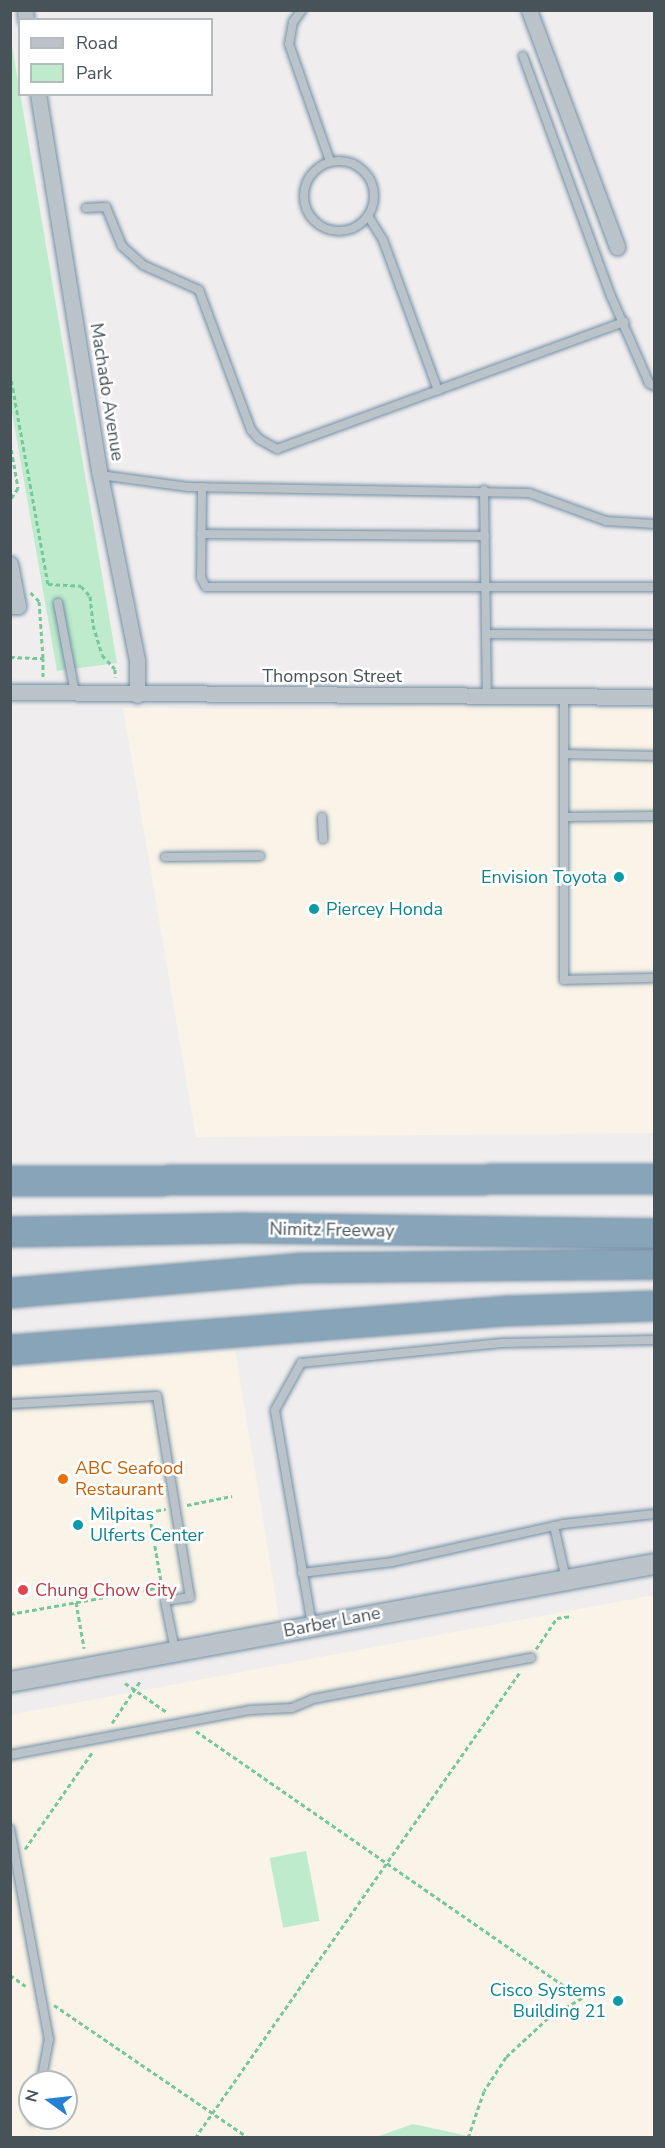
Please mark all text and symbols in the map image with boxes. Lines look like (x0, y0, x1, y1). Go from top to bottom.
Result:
legend (18, 18, 213, 96)
text: Road (76, 31, 118, 55)
text: Park (76, 61, 112, 85)
street label: Machado Avenue (85, 321, 129, 463)
street label: Thompson Street (262, 665, 402, 687)
place label: Envision Toyota (481, 866, 607, 888)
marker: Envision Toyota (612, 870, 626, 884)
place label: Piercey Honda (326, 898, 443, 920)
marker: Piercey Honda (307, 902, 321, 916)
street label: Nimitz Freeway (269, 1218, 395, 1242)
place label: ABC Seafood Restaurant (75, 1458, 183, 1500)
marker: ABC Seafood Restaurant (56, 1472, 70, 1486)
place label: Milpitas Ulferts Center (90, 1504, 204, 1546)
marker: Milpitas Ulferts Center (71, 1518, 85, 1532)
place label: Chung Chow City (35, 1579, 177, 1601)
marker: Chung Chow City (16, 1583, 30, 1597)
street label: Barber Lane (282, 1602, 382, 1642)
place label: Cisco Systems Building 21 (490, 1980, 606, 2022)
marker: Cisco Systems Building 21 (611, 1994, 625, 2008)
north arrow (18, 2070, 78, 2130)
text: N (20, 2087, 45, 2104)

